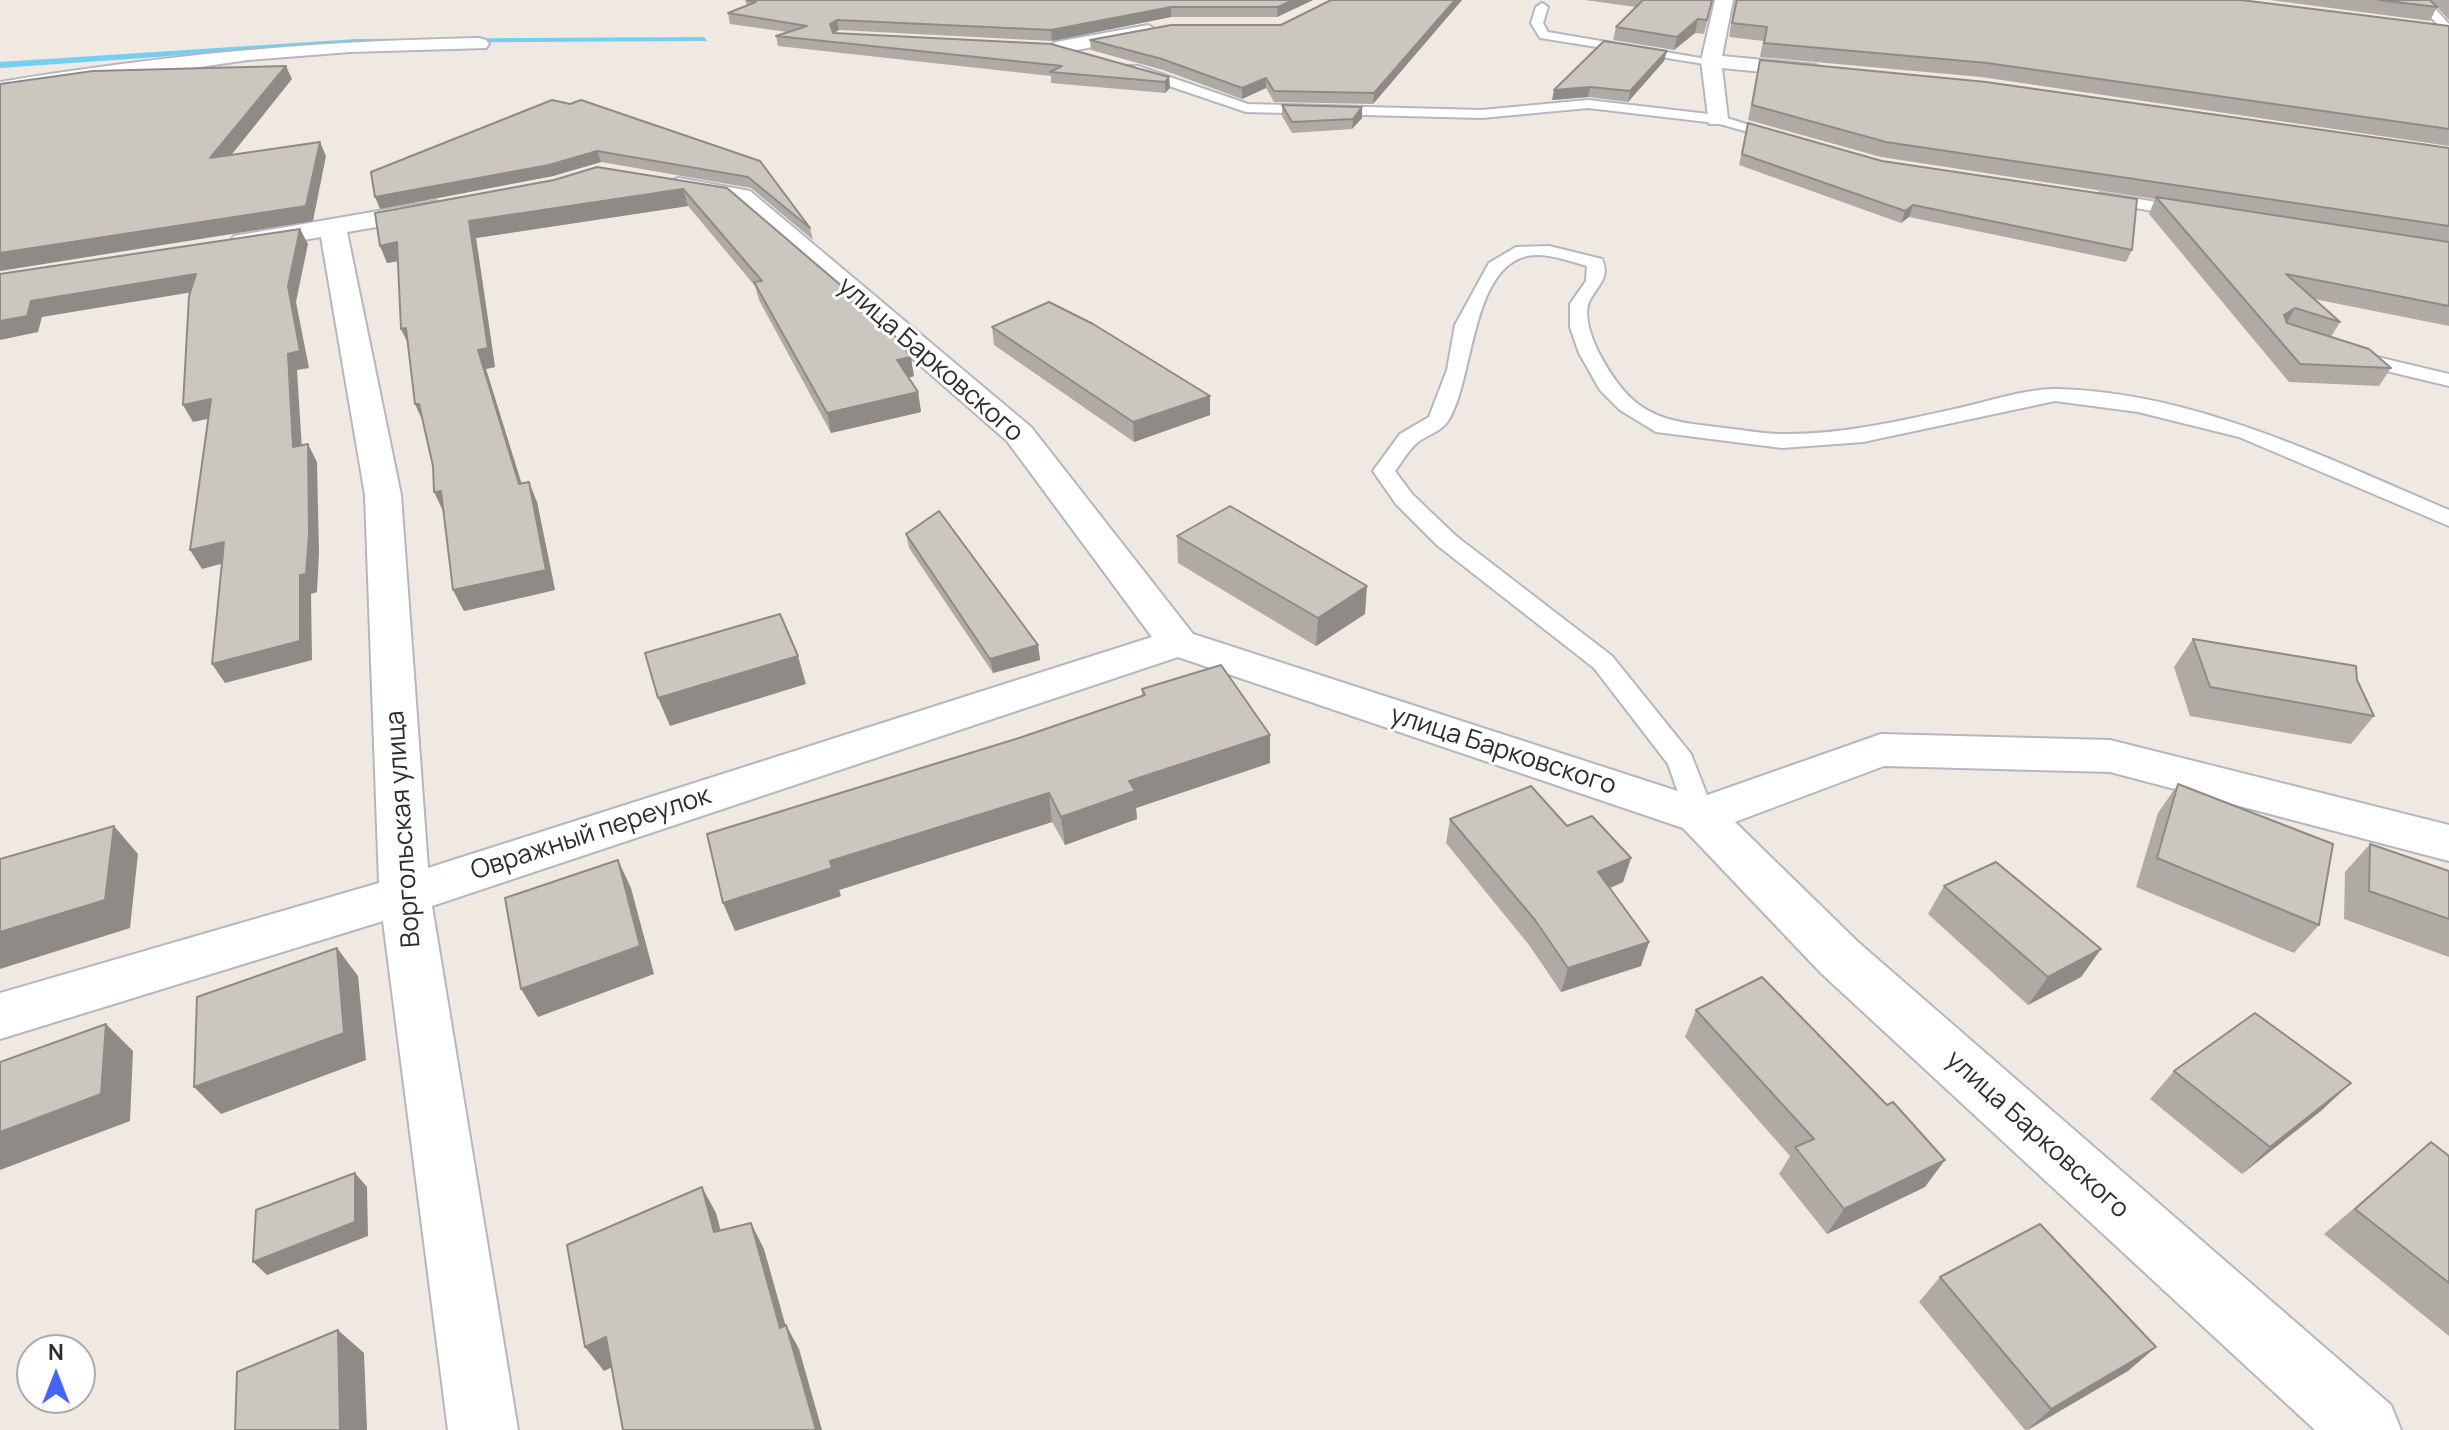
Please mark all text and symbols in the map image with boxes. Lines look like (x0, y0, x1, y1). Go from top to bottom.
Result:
street label: улица Барковского (831, 271, 1029, 449)
street label: улица Барковского (1386, 700, 1620, 802)
street label: Воргольская улица (380, 709, 428, 949)
street label: Овражный переулок (467, 780, 715, 888)
street label: улица Барковского (1939, 1045, 2135, 1225)
north arrow (16, 1334, 96, 1414)
text: N (48, 1337, 64, 1367)

